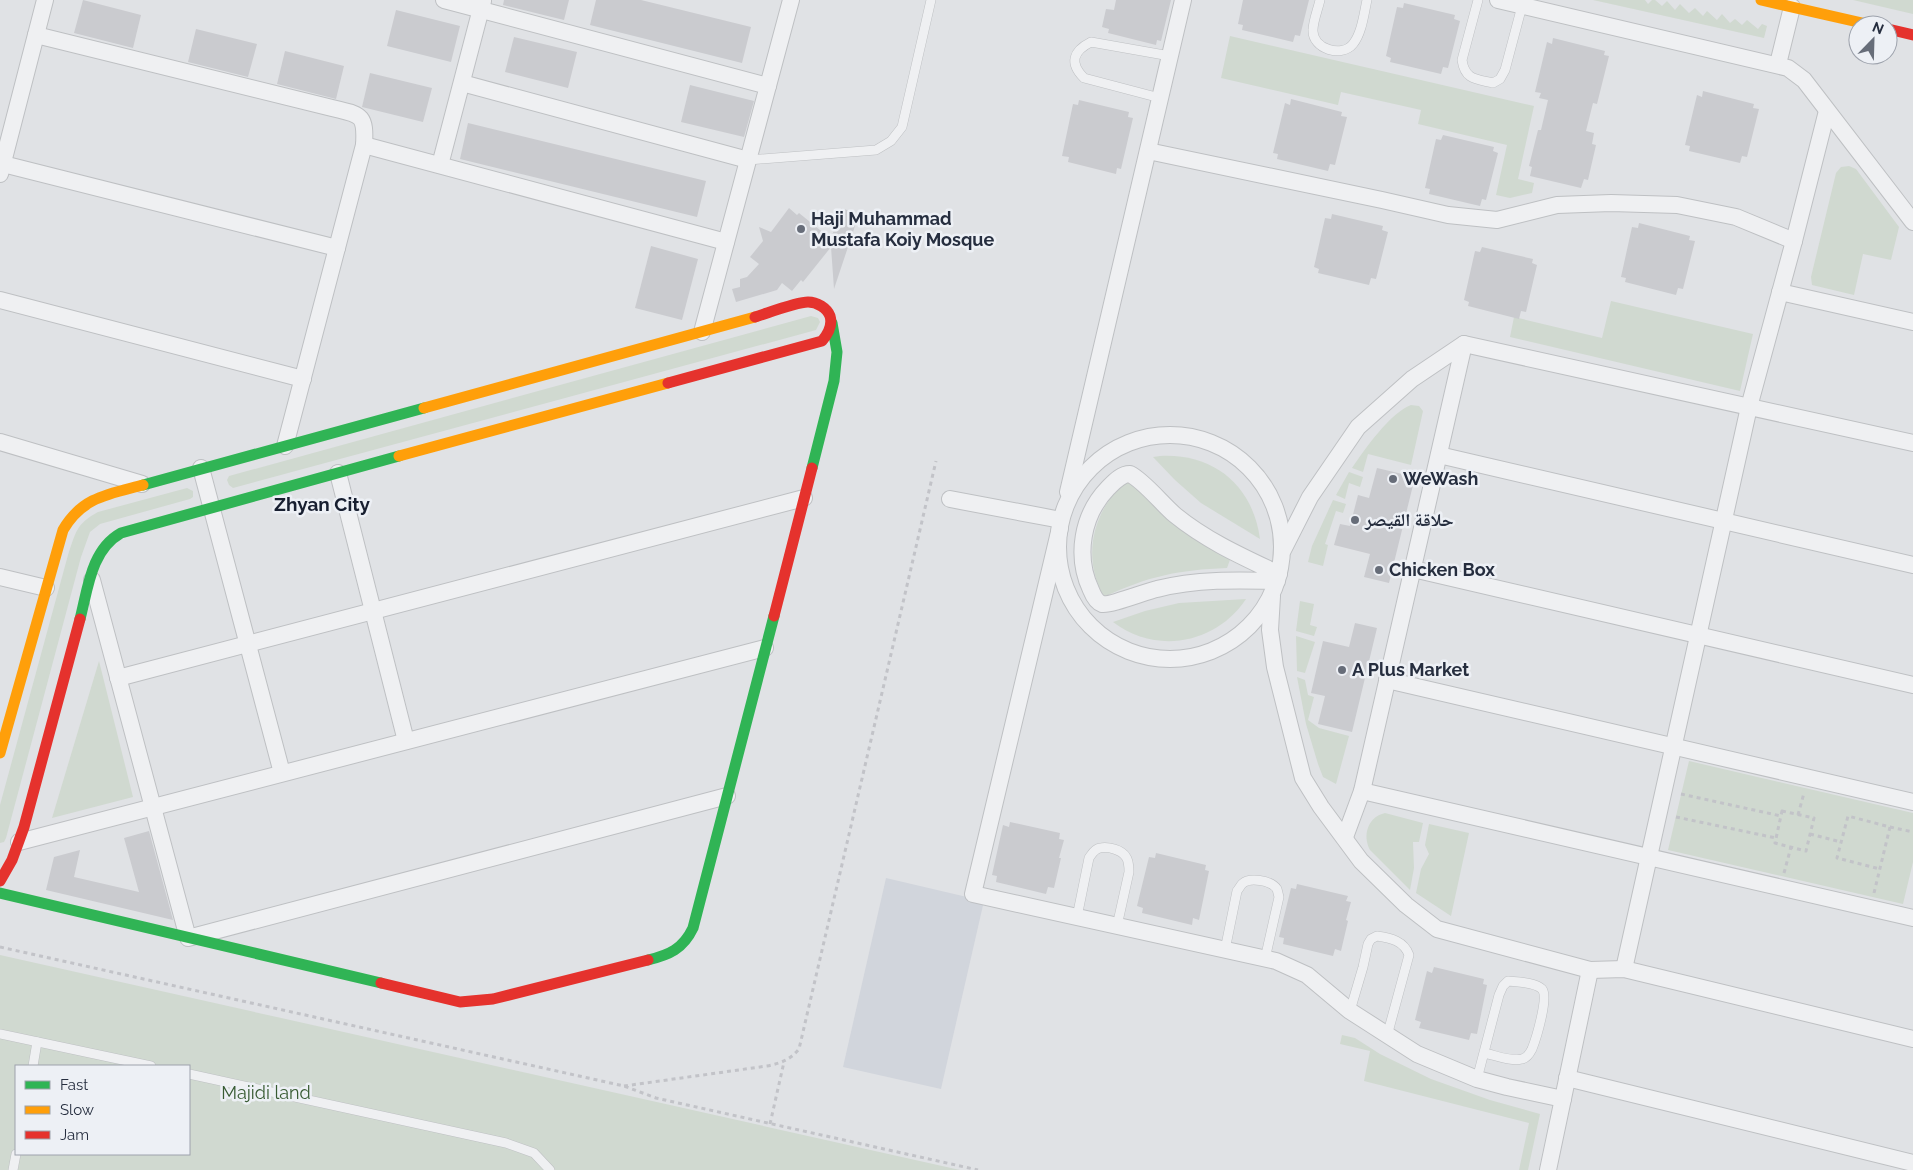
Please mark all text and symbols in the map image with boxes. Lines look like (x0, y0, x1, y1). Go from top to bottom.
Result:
north arrow (1848, 15, 1898, 65)
text: N (1870, 19, 1886, 37)
place label: Haji Muhammad Mustafa Koiy Mosque (811, 208, 994, 250)
marker: Haji Muhammad Mustafa Koiy Mosque (795, 223, 807, 235)
place label: WeWash (1403, 468, 1478, 489)
marker: WeWash (1387, 473, 1399, 485)
district label: Zhyan City (274, 493, 371, 515)
place label: حلاقة القيصر (1364, 509, 1454, 530)
marker: حلاقة القيصر (1349, 514, 1361, 526)
place label: Chicken Box (1389, 559, 1495, 580)
marker: Chicken Box (1373, 564, 1385, 576)
place label: A Plus Market (1352, 659, 1469, 680)
marker: A Plus Market (1336, 664, 1348, 676)
legend (15, 1065, 190, 1155)
text: Fast (60, 1076, 88, 1094)
park label: Majidi land (221, 1082, 311, 1103)
text: Slow (60, 1101, 94, 1119)
text: Jam (60, 1126, 89, 1144)

